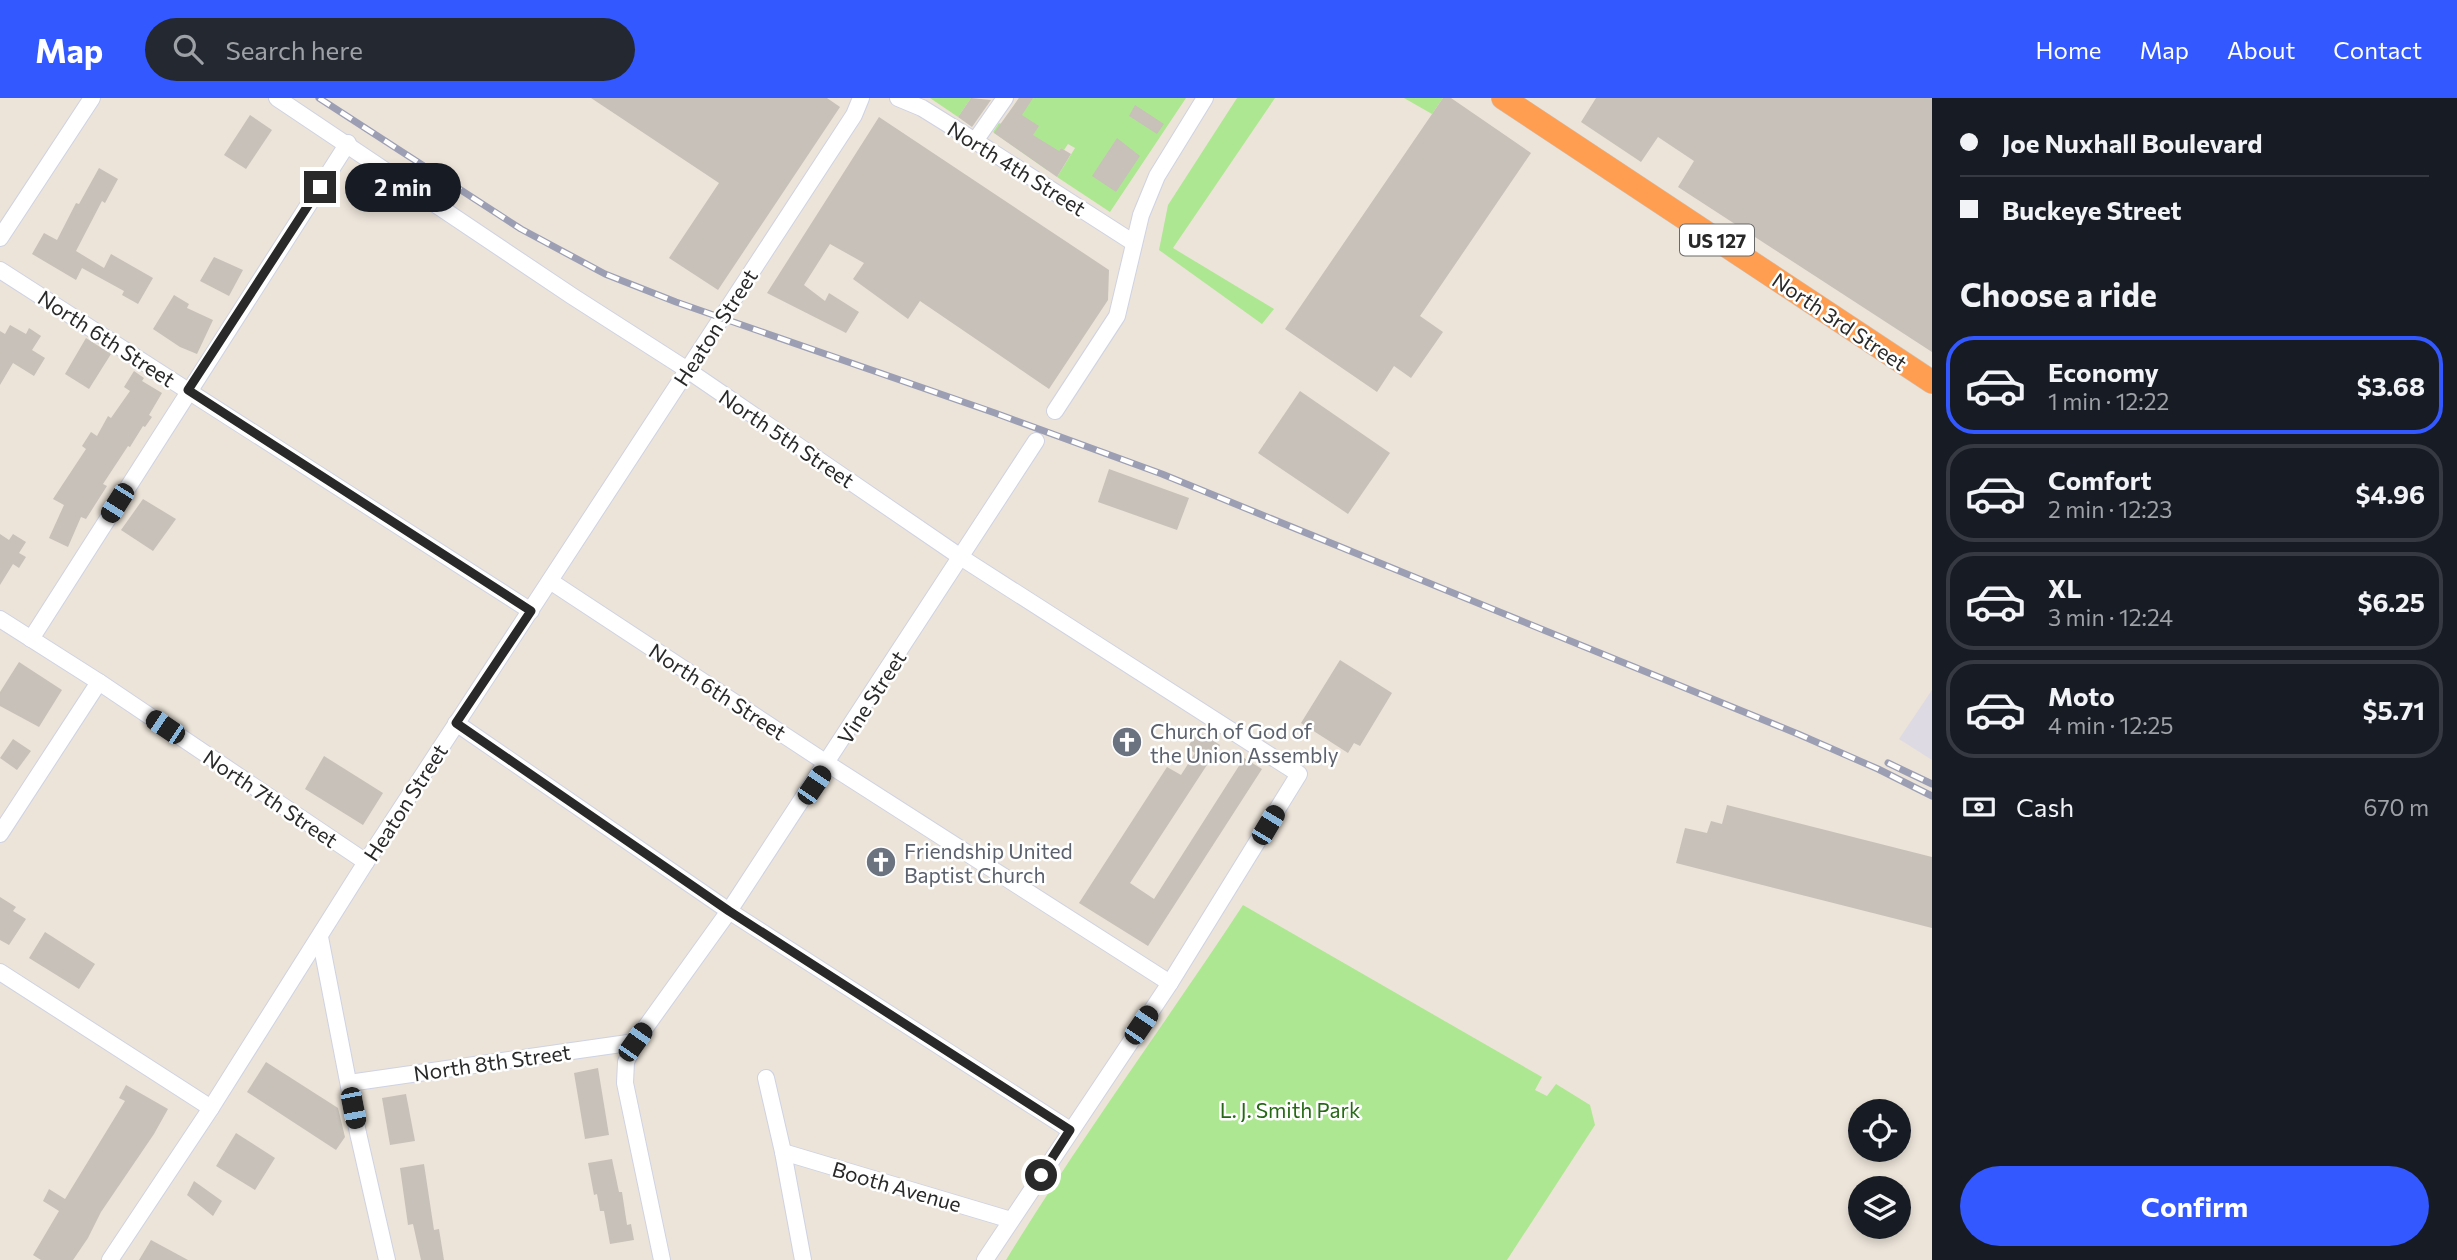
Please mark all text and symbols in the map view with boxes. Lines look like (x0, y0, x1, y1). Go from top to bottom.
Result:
search box (145, 18, 635, 81)
text: Map (35, 29, 103, 70)
icon: search (169, 30, 207, 68)
text: Search here (225, 34, 363, 65)
text: Home (2036, 35, 2102, 64)
text: Map (2140, 35, 2189, 64)
text: About (2227, 35, 2295, 64)
text: Contact (2333, 35, 2422, 64)
street label: North 4th Street (943, 116, 1091, 220)
text: Joe Nuxhall Boulevard (2002, 127, 2263, 158)
callout: 2 min (344, 162, 460, 212)
route end (304, 171, 336, 203)
text: 2 min (374, 173, 432, 201)
text: Buckeye Street (2002, 194, 2182, 225)
road number: US 127 (1680, 224, 1754, 256)
street label: Heaton Street (668, 264, 762, 390)
street label: North 3rd Street (1768, 267, 1912, 375)
text: Choose a ride (1960, 274, 2157, 314)
street label: North 6th Street (34, 284, 180, 392)
icon: car (1964, 354, 2027, 417)
text: Economy (2048, 356, 2159, 387)
text: $3.68 (2357, 370, 2425, 401)
street label: North 5th Street (715, 384, 859, 492)
text: 1 min · 12:22 (2048, 387, 2169, 415)
icon: car (1964, 462, 2027, 525)
text: Comfort (2048, 464, 2151, 495)
text: $4.96 (2356, 478, 2425, 509)
car (97, 480, 138, 526)
text: 2 min · 12:23 (2048, 495, 2172, 523)
icon: car (1964, 570, 2027, 633)
text: XL (2048, 572, 2082, 603)
text: $6.25 (2358, 586, 2425, 617)
text: 3 min · 12:24 (2048, 603, 2173, 631)
street label: North 6th Street (645, 637, 791, 745)
street label: Vine Street (832, 646, 910, 748)
icon: car (1964, 678, 2027, 741)
text: Moto (2048, 680, 2115, 711)
text: $5.71 (2363, 694, 2425, 725)
car (142, 707, 189, 747)
text: 4 min · 12:25 (2048, 711, 2174, 739)
place label: Church of God of the Union Assembly (1150, 718, 1339, 767)
church icon: Church of God of the Union Assembly (1110, 725, 1144, 759)
street label: Heaton Street (358, 739, 452, 865)
street label: North 7th Street (199, 744, 343, 852)
car (794, 762, 835, 808)
icon: cash (1960, 788, 1998, 826)
text: Cash (2016, 791, 2074, 822)
text: 670 m (2364, 793, 2429, 821)
car (1249, 802, 1288, 848)
place label: Friendship United Baptist Church (904, 838, 1073, 887)
church icon: Friendship United Baptist Church (864, 845, 898, 879)
car (1121, 1002, 1162, 1048)
car (615, 1019, 656, 1065)
street label: North 8th Street (412, 1039, 572, 1085)
car (339, 1085, 368, 1131)
park label: L. J. Smith Park (1220, 1097, 1360, 1122)
map controls (1848, 1099, 1911, 1239)
button: locate (1848, 1099, 1911, 1162)
street label: Booth Avenue (830, 1156, 964, 1216)
route start (1025, 1159, 1057, 1191)
button: Confirm (1960, 1166, 2429, 1246)
button: layers (1848, 1176, 1911, 1239)

